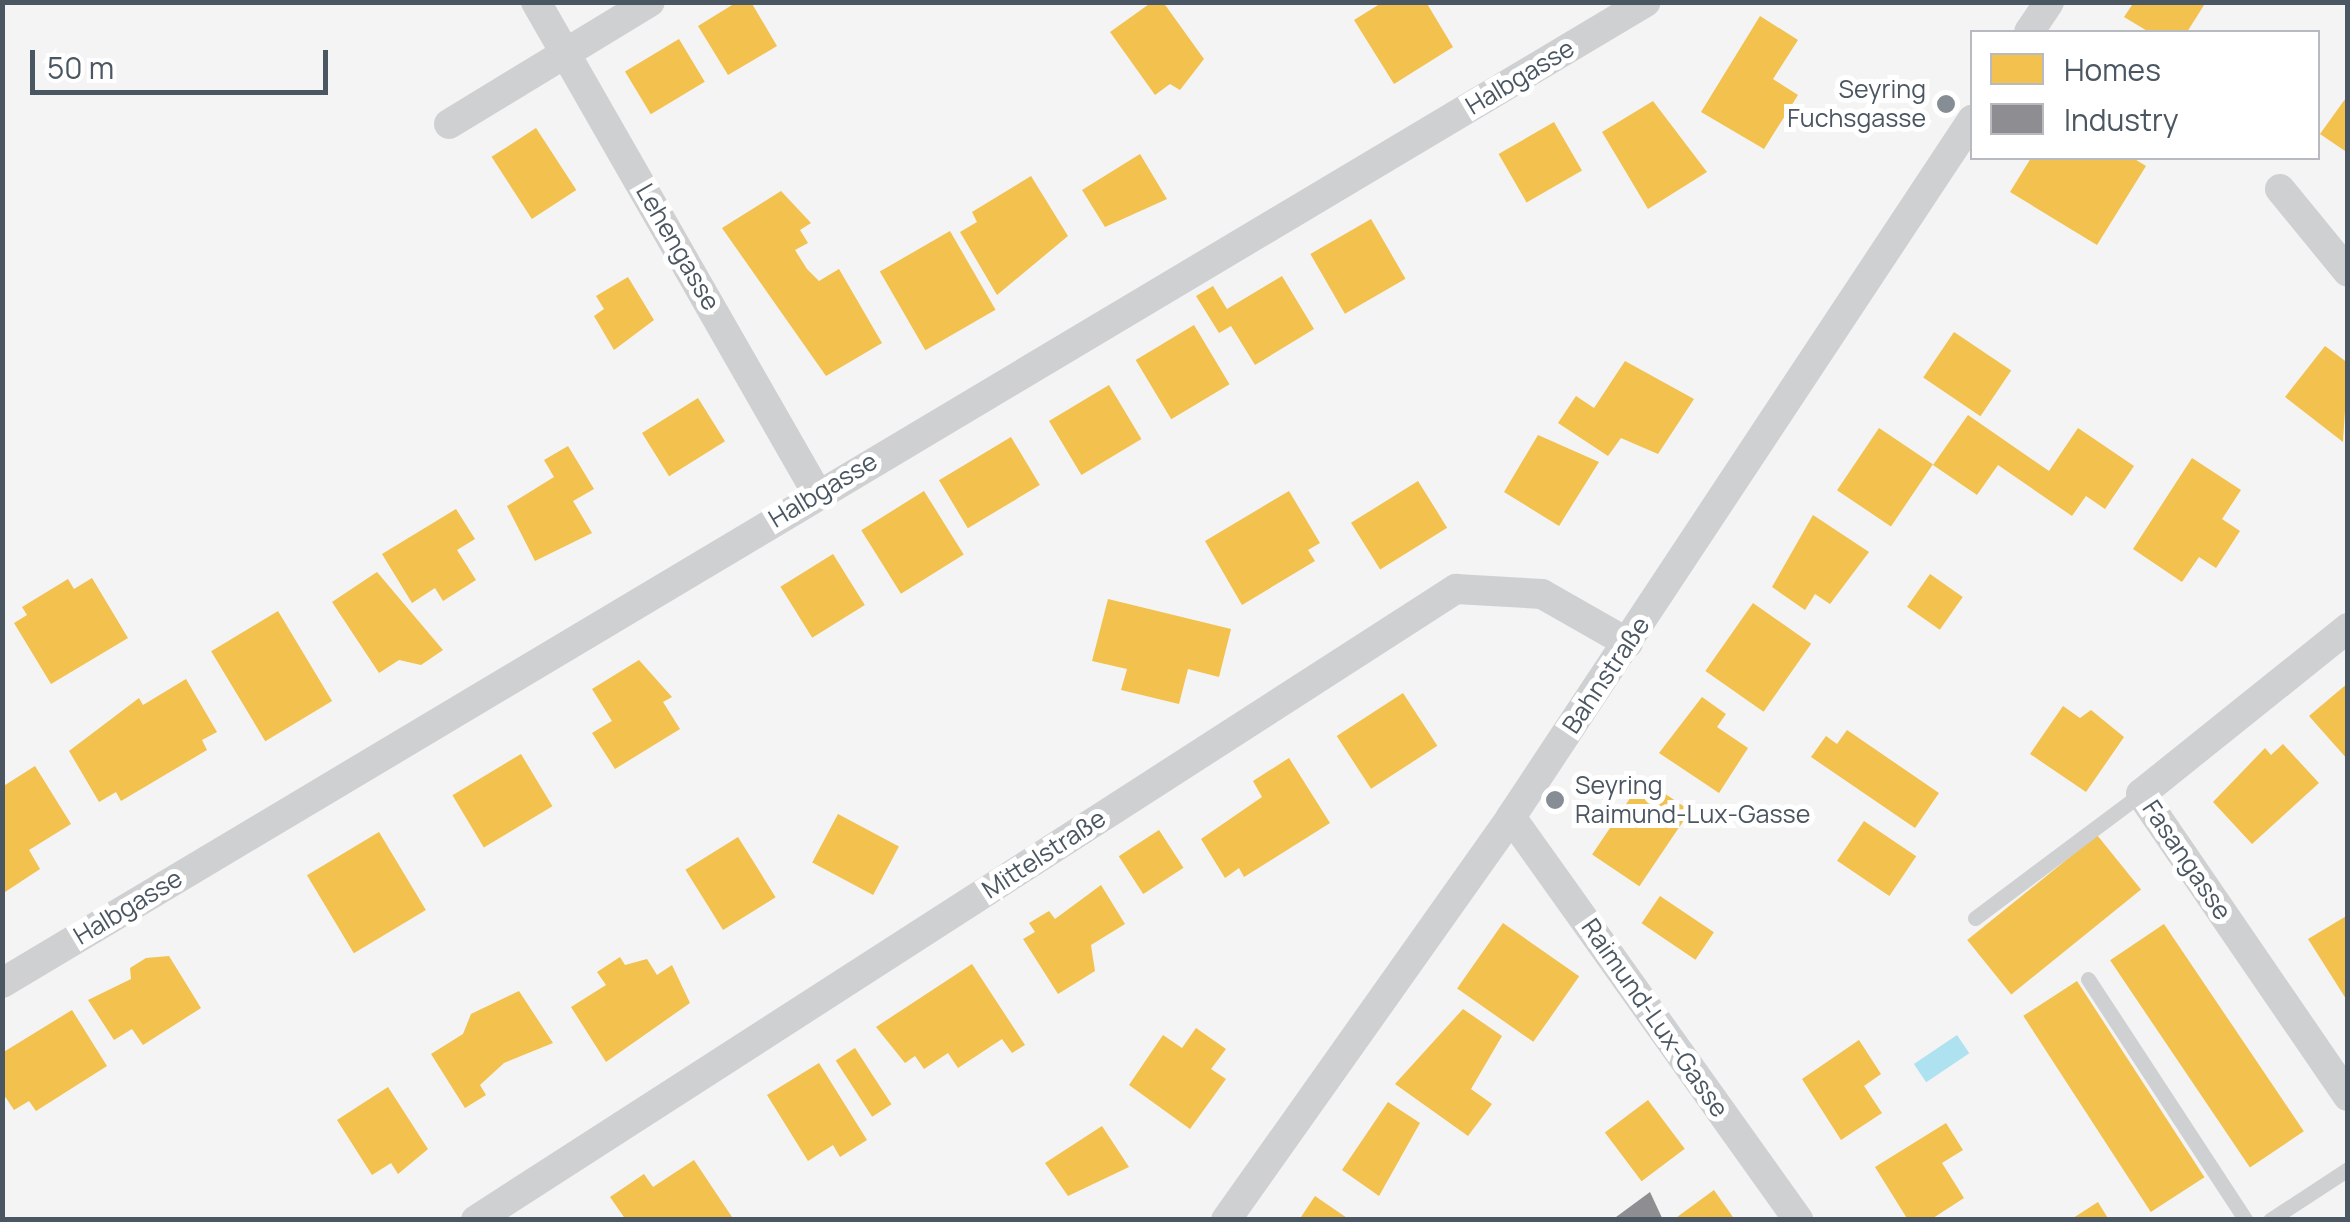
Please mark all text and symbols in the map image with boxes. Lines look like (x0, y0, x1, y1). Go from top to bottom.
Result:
scale bar (35, 30, 332, 92)
legend (1970, 30, 2320, 160)
street label: Halbgasse (1460, 33, 1580, 121)
text: 50 m (47, 47, 114, 88)
text: Homes (2064, 49, 2161, 90)
place label: Seyring Fuchsgasse (1787, 75, 1926, 134)
marker: Seyring Fuchsgasse (1935, 93, 1957, 115)
text: Industry (2064, 99, 2179, 140)
street label: Lehengasse (630, 179, 726, 315)
street label: Halbgasse (763, 446, 883, 534)
street label: Bahnstraße (1556, 611, 1656, 739)
place label: Seyring Raimund-Lux-Gasse (1575, 771, 1810, 830)
marker: Seyring Raimund-Lux-Gasse (1544, 789, 1566, 811)
street label: Fasangasse (2136, 795, 2238, 925)
street label: Mittelstraße (977, 803, 1111, 905)
street label: Halbgasse (68, 863, 188, 951)
street label: Raimund-Lux-Gasse (1575, 913, 1735, 1123)

